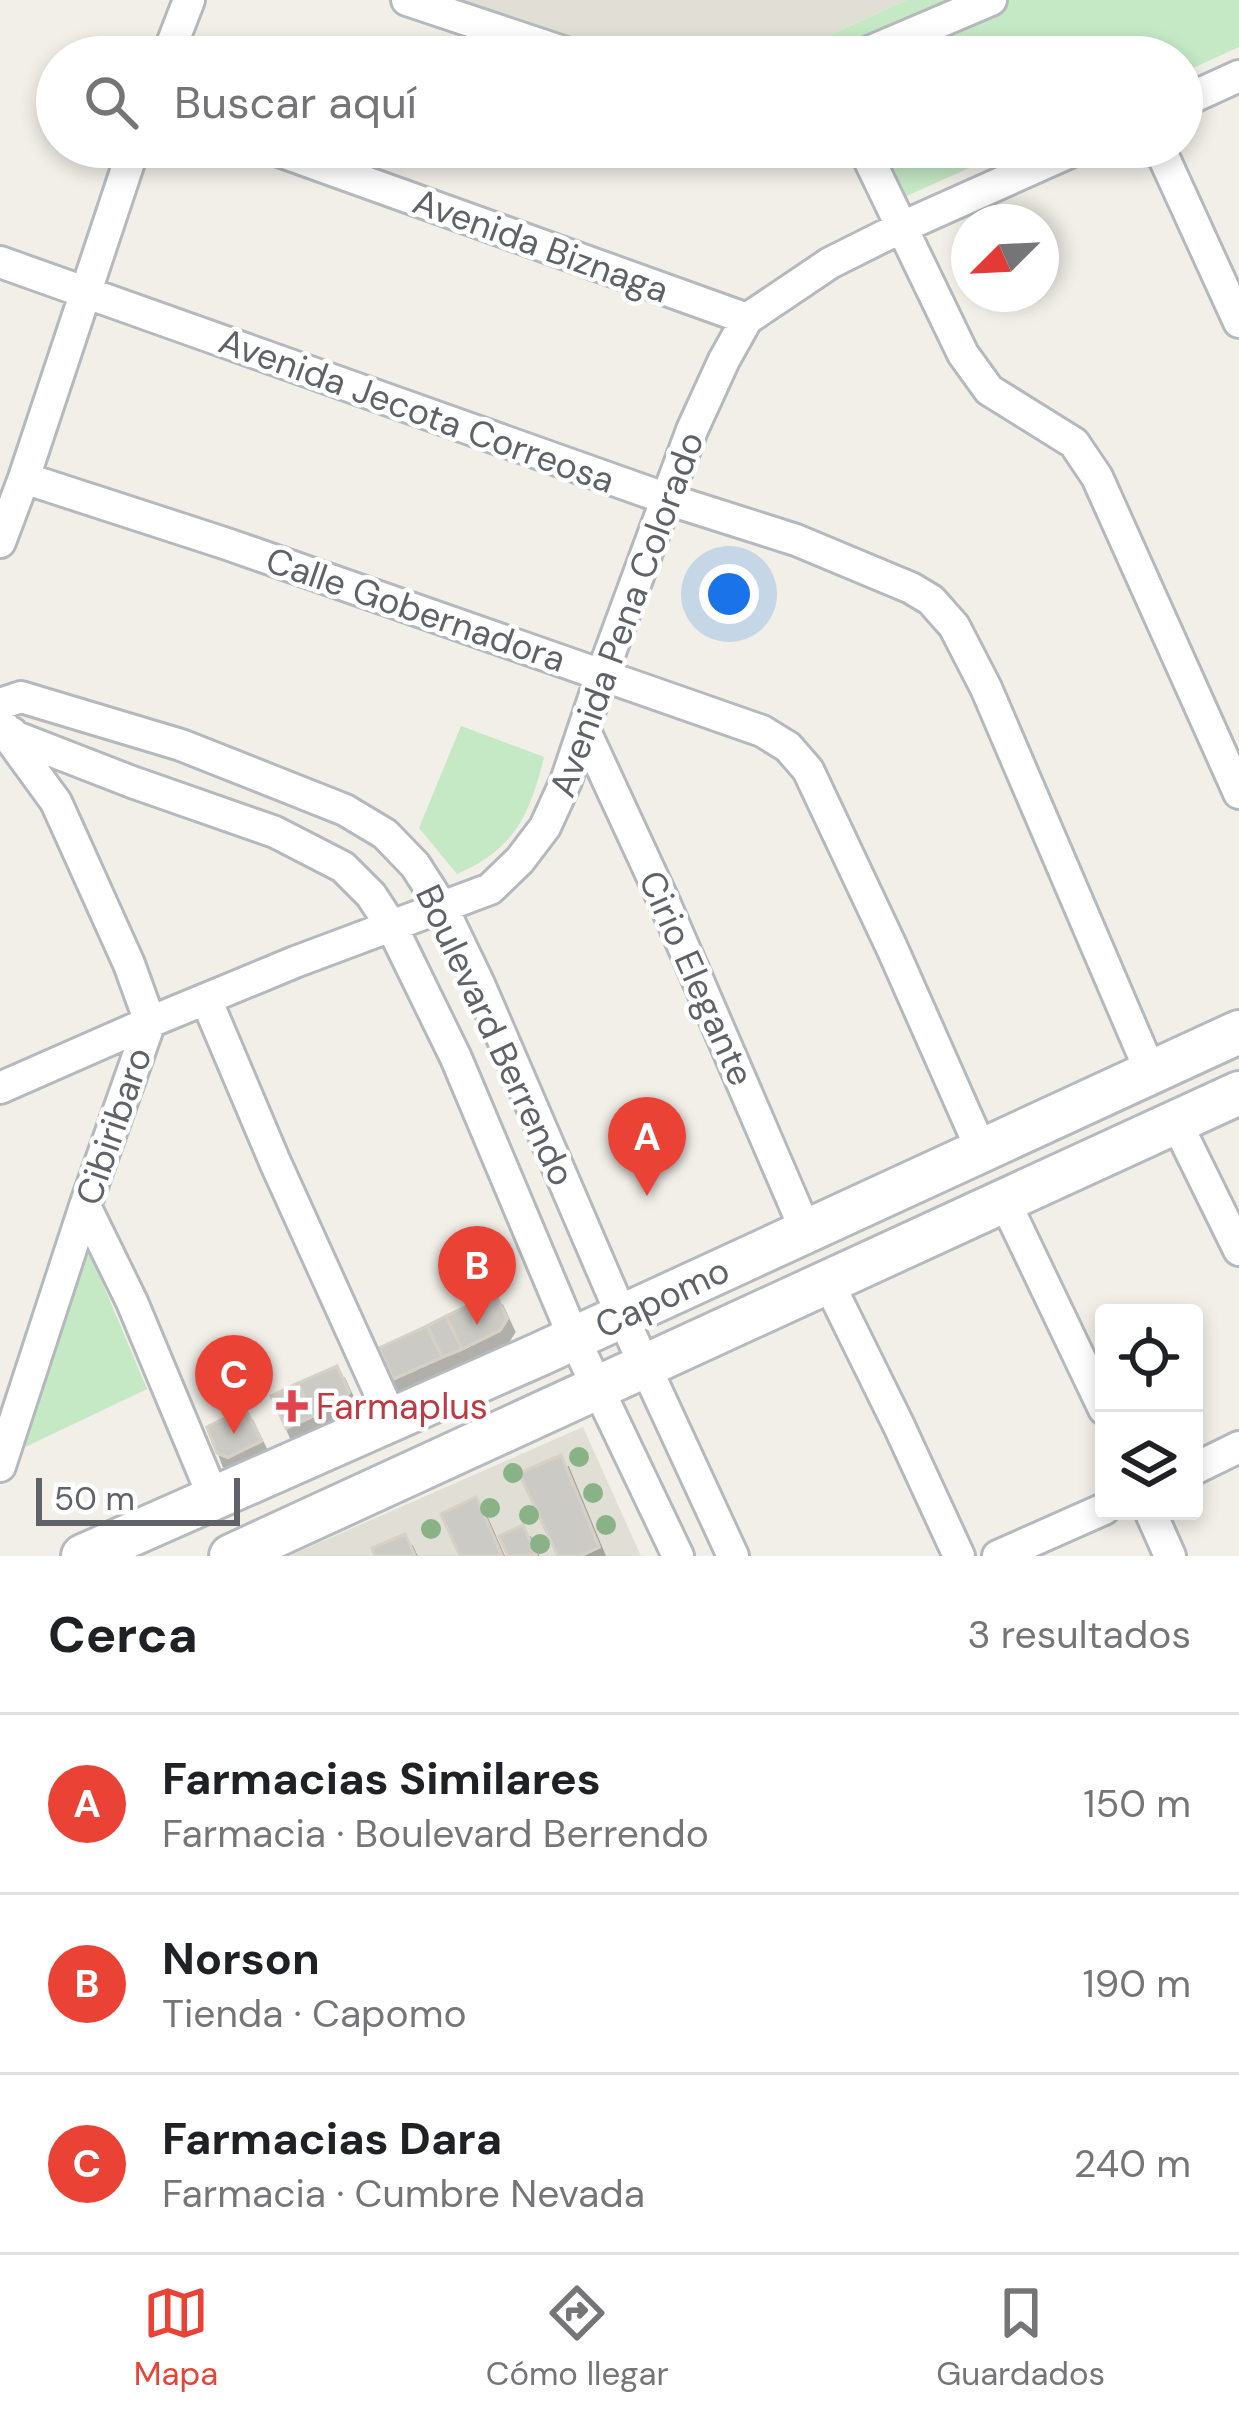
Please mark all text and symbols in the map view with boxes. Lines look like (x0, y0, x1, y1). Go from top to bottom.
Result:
search box (36, 36, 1203, 168)
icon: search (78, 69, 144, 135)
text: Buscar aquí (174, 73, 417, 132)
street label: Avenida Biznaga (407, 177, 675, 313)
north arrow (951, 204, 1059, 312)
street label: Avenida Jecota Correosa (213, 317, 621, 504)
street label: Avenida Pena Colorado (539, 425, 714, 803)
street label: Calle Gobernadora (260, 536, 572, 683)
your location (699, 564, 759, 624)
street label: Cirio Elegante (628, 863, 765, 1093)
street label: Boulevard Berrendo (405, 877, 586, 1193)
street label: Cibiribaro (65, 1041, 162, 1211)
pin: A (608, 1097, 686, 1196)
pin: B (438, 1226, 516, 1325)
street label: Capomo (588, 1246, 737, 1349)
map controls (1095, 1304, 1203, 1520)
button: locate (1095, 1304, 1203, 1412)
pin: C (195, 1335, 273, 1434)
place label: Farmaplus (316, 1383, 488, 1430)
marker: Farmaplus (279, 1393, 305, 1419)
button: layers (1095, 1412, 1203, 1520)
scale bar (36, 1472, 240, 1525)
text: 50 m (54, 1477, 135, 1520)
text: Cerca (48, 1601, 198, 1668)
text: 3 resultados (967, 1609, 1191, 1660)
text: Farmacias Similares (162, 1749, 601, 1808)
text: A (73, 1778, 101, 1829)
text: 150 m (1083, 1778, 1191, 1829)
text: Farmacia · Boulevard Berrendo (162, 1808, 709, 1859)
text: Norson (162, 1929, 320, 1988)
text: B (75, 1958, 99, 2009)
text: 190 m (1083, 1958, 1191, 2009)
text: Tienda · Capomo (162, 1988, 467, 2039)
text: Farmacias Dara (162, 2109, 502, 2168)
text: C (73, 2138, 101, 2189)
text: 240 m (1074, 2138, 1191, 2189)
text: Farmacia · Cumbre Nevada (162, 2168, 645, 2219)
tab: Mapa (134, 2280, 218, 2395)
tab: Cómo llegar (486, 2280, 669, 2395)
tab: Guardados (936, 2280, 1105, 2395)

